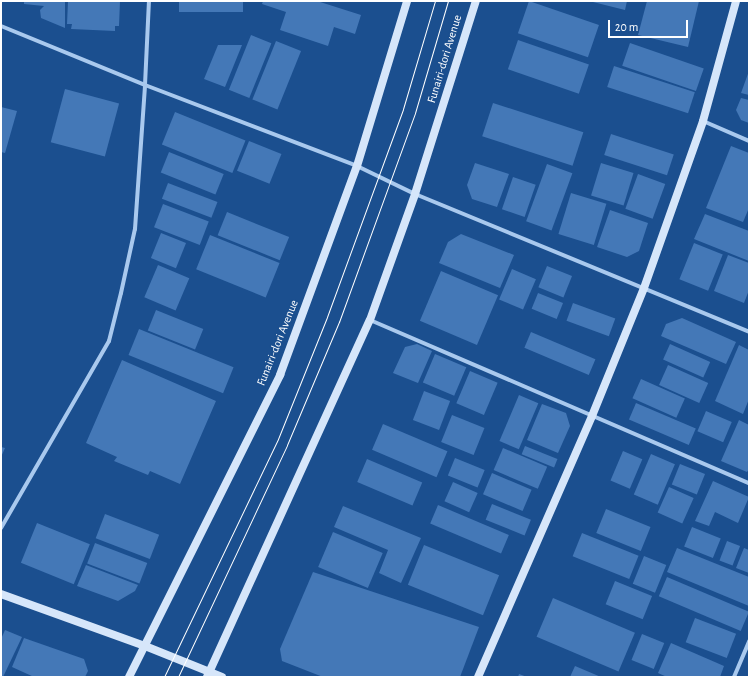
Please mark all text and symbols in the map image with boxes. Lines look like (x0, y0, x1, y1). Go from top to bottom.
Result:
scale bar (610, 12, 690, 38)
street label: Funairi-dori Avenue (425, 13, 465, 105)
text: 20 m (615, 21, 638, 33)
street label: Funairi-dori Avenue (254, 298, 302, 388)

